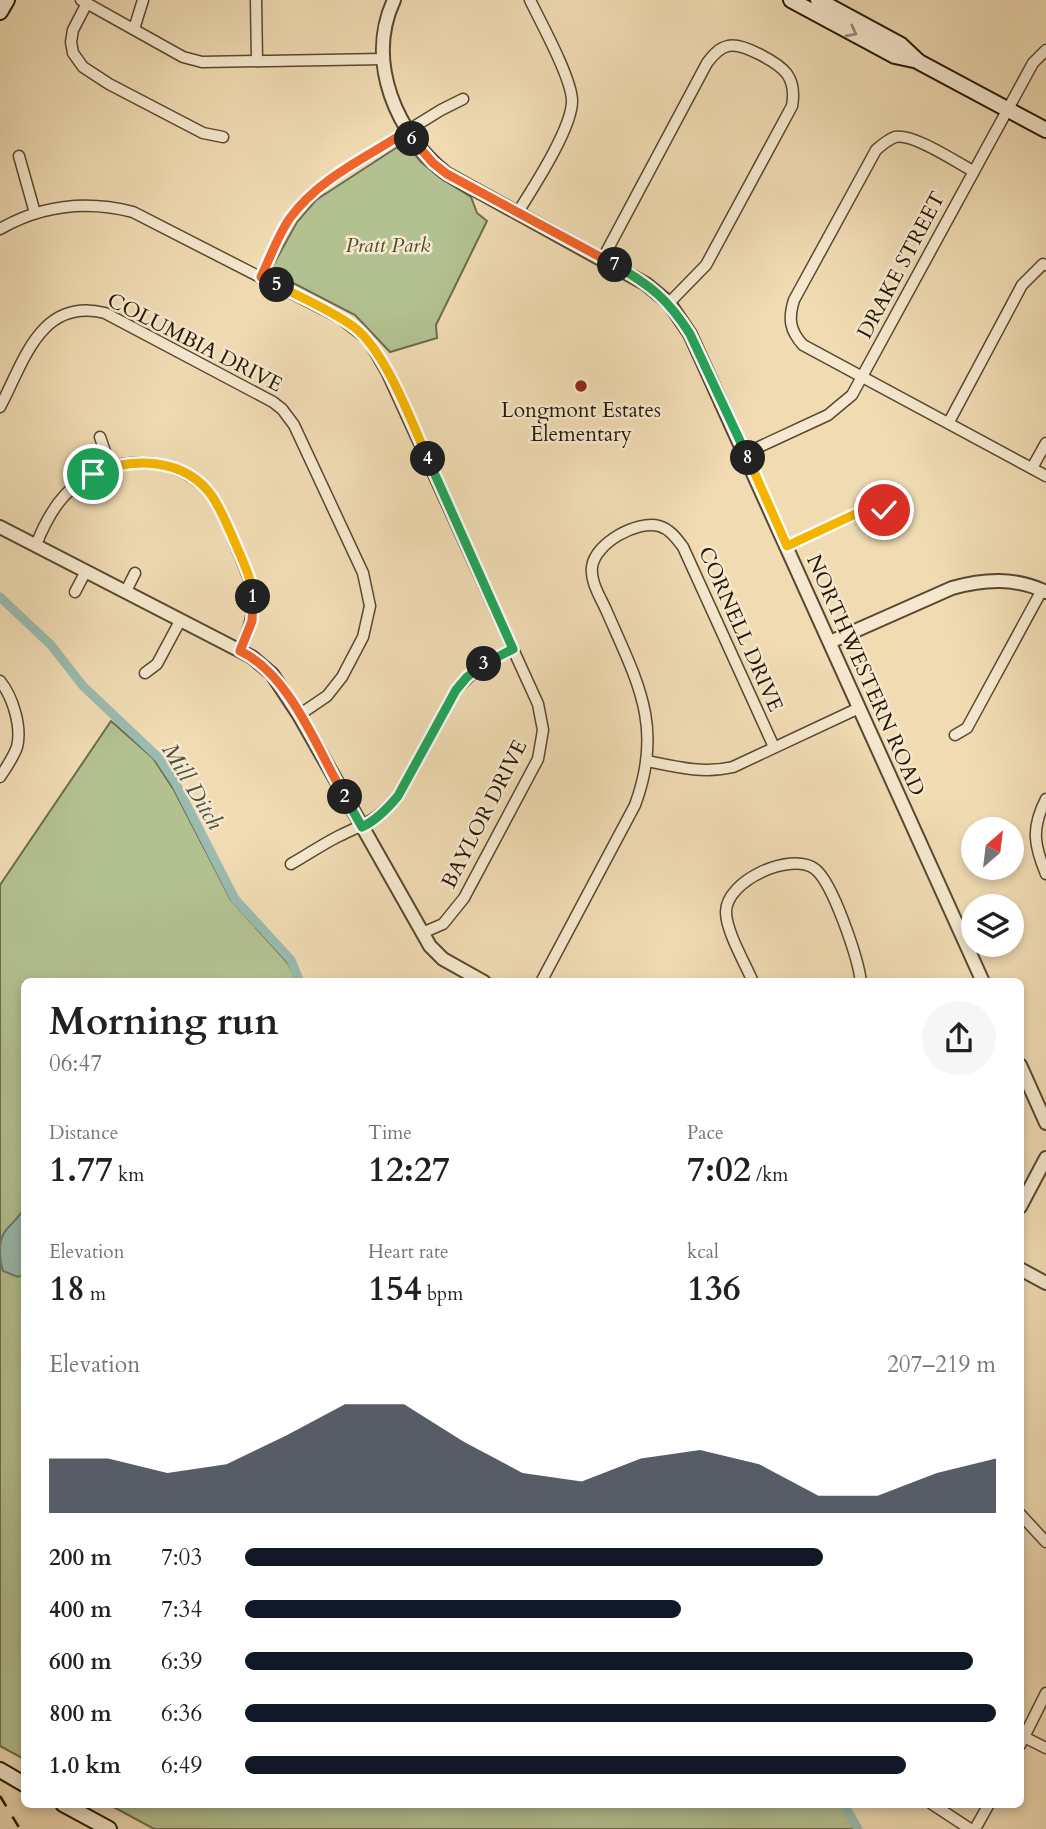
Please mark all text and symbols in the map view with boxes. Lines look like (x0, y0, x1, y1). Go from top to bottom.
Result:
one-way arrow (844, 24, 857, 38)
pin: 6 (394, 122, 430, 156)
text: 6 (407, 125, 416, 151)
street label: DRAKE STREET (850, 187, 952, 344)
park label: Pratt Park (346, 231, 431, 260)
pin: 7 (598, 247, 632, 282)
text: 7 (610, 251, 619, 277)
pin: 5 (260, 268, 294, 302)
text: 5 (272, 271, 281, 297)
street label: COLUMBIA DRIVE (102, 286, 287, 399)
marker: Longmont Estates Elementary (573, 378, 589, 394)
place label: Longmont Estates Elementary (501, 396, 661, 449)
pin: 8 (730, 440, 766, 476)
pin: 4 (410, 442, 446, 476)
pin (63, 444, 123, 504)
text: 8 (743, 444, 752, 470)
text: 4 (423, 445, 432, 471)
icon: arrive (74, 455, 112, 493)
pin (854, 480, 914, 540)
icon: check (865, 491, 903, 529)
street label: CORNELL DRIVE (691, 542, 790, 716)
street label: NORTHWESTERN ROAD (799, 550, 932, 801)
pin: 1 (236, 580, 270, 614)
text: 1 (248, 583, 257, 609)
pin: 3 (466, 646, 502, 682)
text: 3 (479, 650, 488, 676)
street label: BAYLOR DRIVE (435, 735, 534, 893)
water label: Mill Ditch (155, 737, 231, 835)
pin: 2 (328, 780, 362, 814)
text: 2 (340, 783, 349, 809)
north arrow (961, 817, 1024, 880)
map controls (961, 817, 1024, 957)
button: layers (961, 894, 1024, 957)
text: Morning run (49, 996, 279, 1048)
button: share (922, 1001, 996, 1075)
text: 06:47 (49, 1048, 102, 1079)
text: Distance (49, 1120, 118, 1146)
text: Time (368, 1120, 412, 1146)
text: Pace (687, 1120, 724, 1146)
text: 1.77 (49, 1146, 113, 1194)
text: 12:27 (368, 1146, 450, 1194)
text: 7:02 (687, 1146, 751, 1194)
text: km (113, 1162, 144, 1188)
text: /km (751, 1162, 788, 1188)
text: Elevation (49, 1239, 124, 1265)
text: Heart rate (368, 1239, 449, 1265)
text: kcal (687, 1239, 719, 1265)
text: 18 (49, 1265, 85, 1313)
text: 154 (368, 1265, 422, 1313)
text: 136 (687, 1265, 741, 1313)
text: m (85, 1281, 106, 1307)
text: bpm (422, 1281, 463, 1307)
text: Elevation (49, 1349, 140, 1380)
text: 207–219 m (887, 1349, 996, 1380)
text: 200 m (49, 1542, 112, 1573)
text: 7:03 (161, 1542, 202, 1573)
text: 400 m (49, 1594, 112, 1625)
text: 7:34 (161, 1594, 202, 1625)
text: 600 m (49, 1646, 112, 1677)
text: 6:39 (161, 1646, 202, 1677)
text: 800 m (49, 1698, 112, 1729)
text: 6:36 (161, 1698, 202, 1729)
text: 1.0 km (49, 1750, 121, 1781)
text: 6:49 (161, 1750, 202, 1781)

